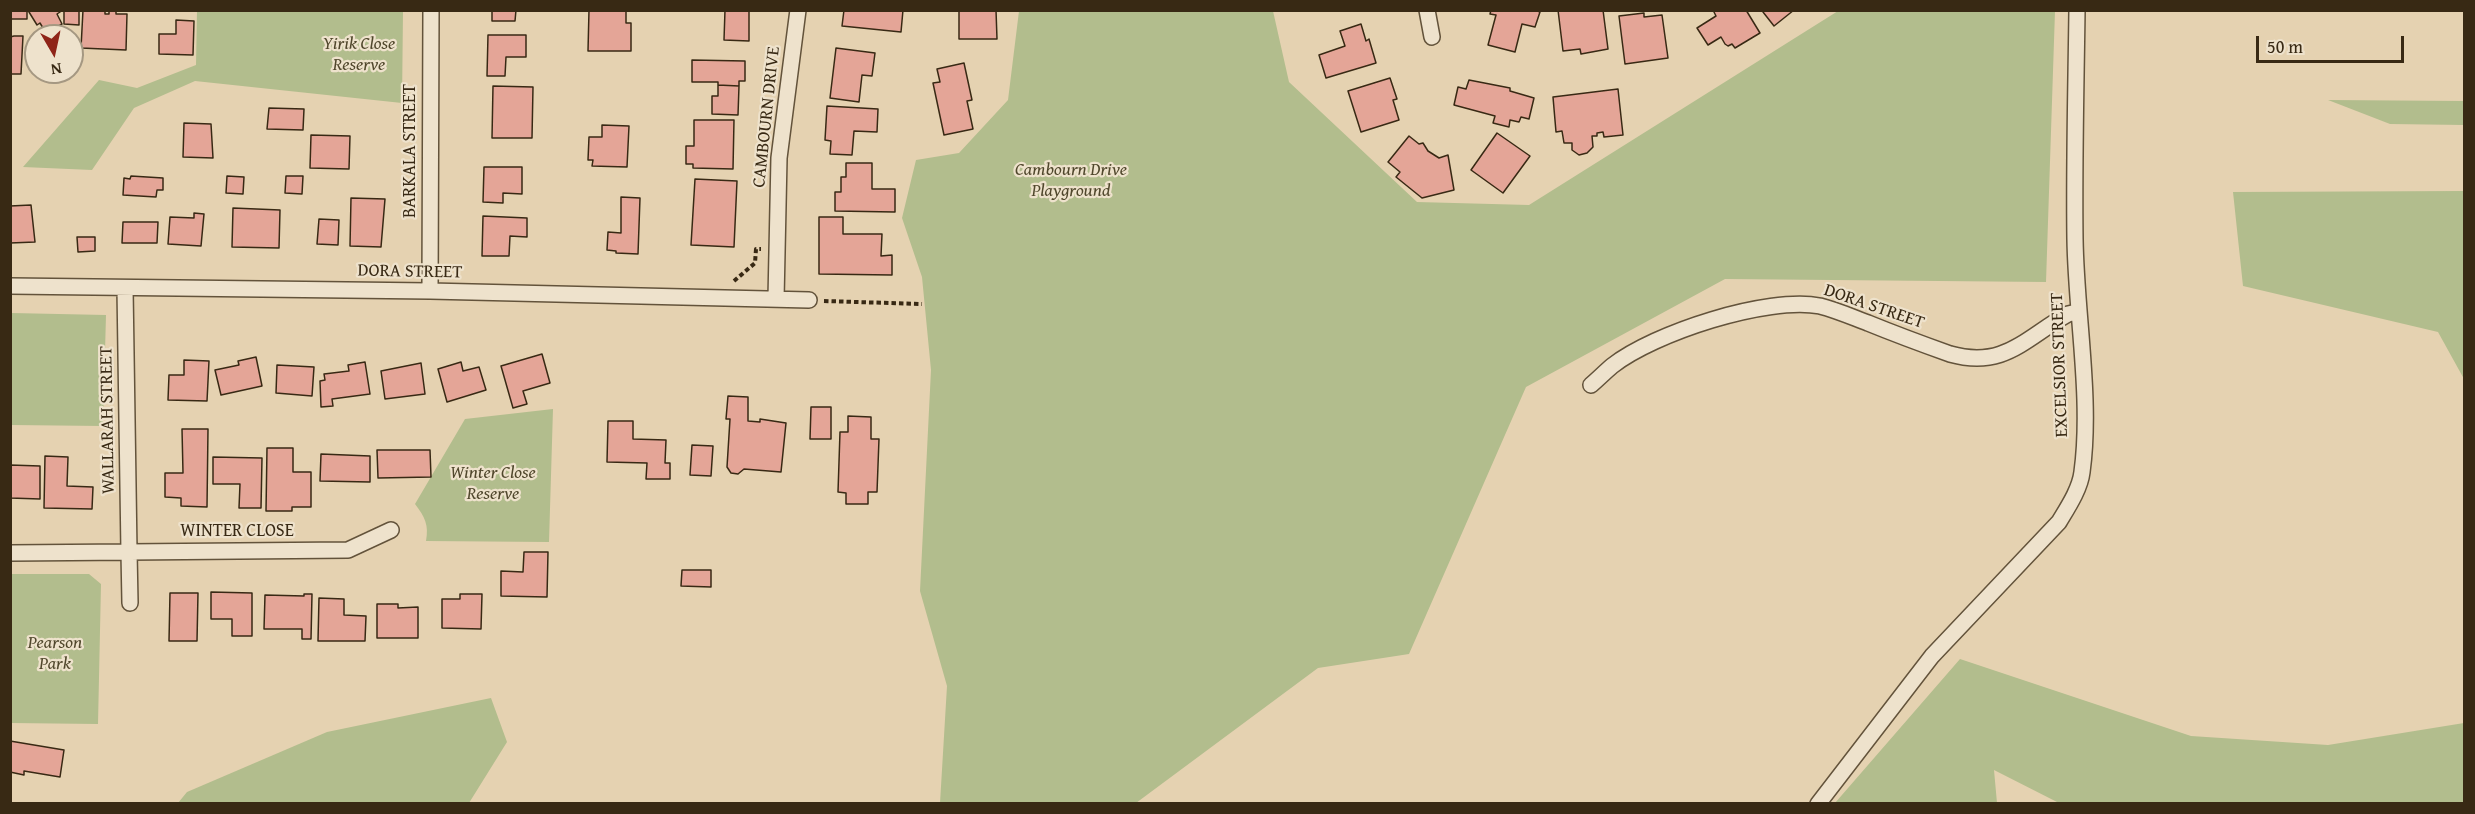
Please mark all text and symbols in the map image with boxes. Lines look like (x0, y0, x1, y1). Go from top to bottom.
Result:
north arrow (24, 24, 84, 84)
scale bar (2259, 24, 2408, 62)
park label: Yirik Close Reserve (323, 33, 395, 76)
text: 50 m (2267, 33, 2303, 60)
street label: CAMBOURN DRIVE (749, 45, 785, 189)
text: N (49, 57, 64, 82)
street label: BARKALA STREET (399, 84, 421, 218)
park label: Cambourn Drive Playground (1015, 159, 1127, 201)
street label: DORA STREET (357, 260, 463, 284)
street label: DORA STREET (1821, 280, 1927, 334)
street label: EXCELSIOR STREET (2047, 292, 2073, 438)
street label: WALLARAH STREET (96, 346, 120, 494)
park label: Winter Close Reserve (450, 462, 536, 504)
street label: WINTER CLOSE (180, 520, 294, 542)
park label: Pearson Park (28, 632, 82, 674)

